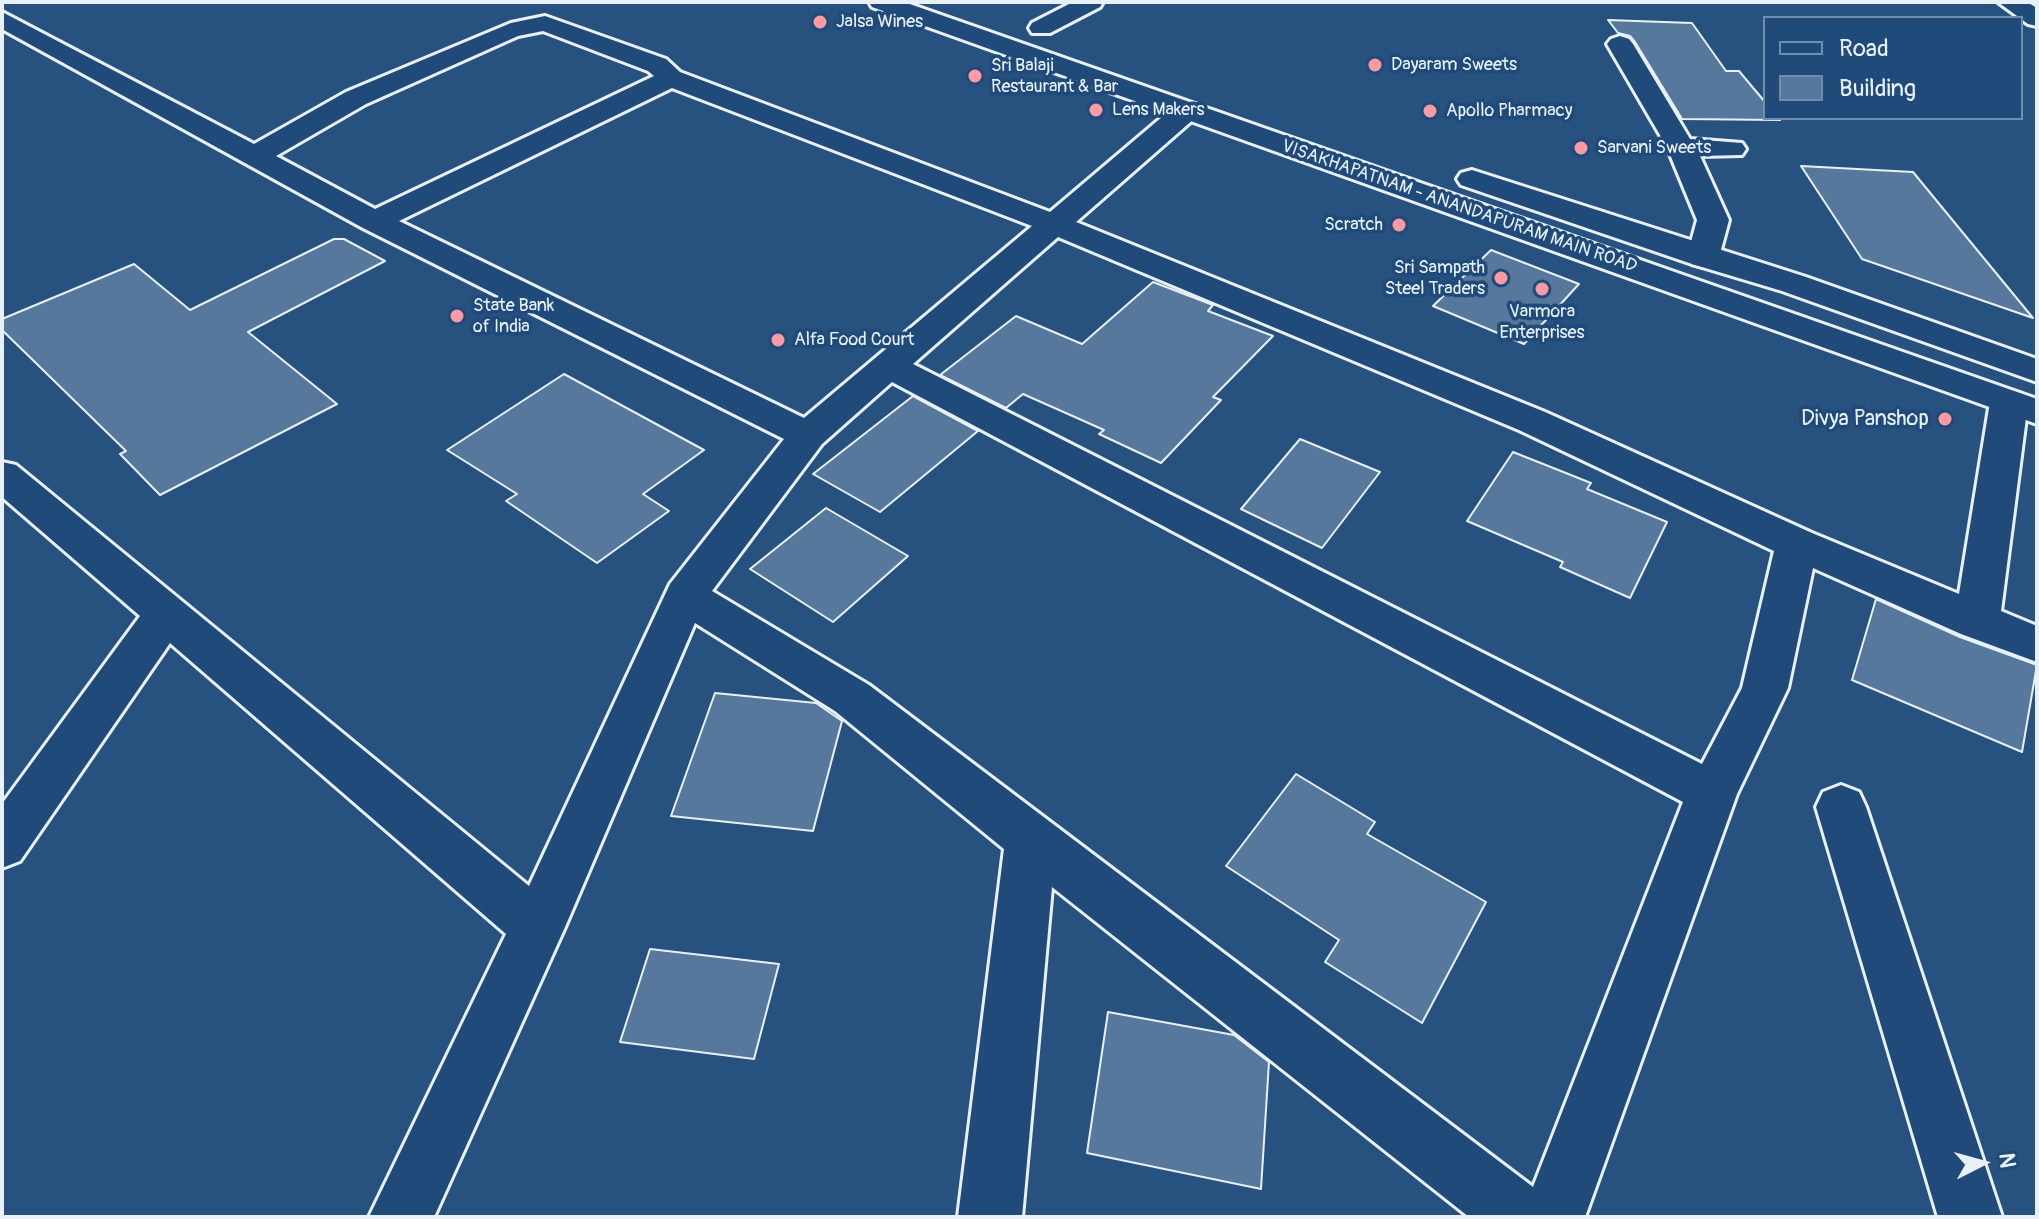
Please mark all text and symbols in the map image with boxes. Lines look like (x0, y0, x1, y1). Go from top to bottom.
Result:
place label: Jalsa Wines (836, 11, 923, 33)
marker: Jalsa Wines (811, 13, 829, 31)
legend (1763, 16, 2023, 120)
text: Road (1839, 34, 1889, 63)
place label: Dayaram Sweets (1391, 54, 1517, 76)
place label: Sri Balaji Restaurant & Bar (991, 55, 1118, 98)
marker: Dayaram Sweets (1366, 56, 1384, 74)
marker: Sri Balaji Restaurant & Bar (966, 67, 984, 85)
text: Building (1839, 74, 1916, 103)
place label: Lens Makers (1112, 99, 1205, 121)
place label: Apollo Pharmacy (1446, 100, 1572, 122)
marker: Lens Makers (1087, 101, 1105, 119)
marker: Apollo Pharmacy (1421, 102, 1439, 120)
street label: VISAKHAPATNAM - ANANDAPURAM MAIN ROAD (1278, 136, 1640, 278)
place label: Sarvani Sweets (1597, 137, 1711, 159)
marker: Sarvani Sweets (1572, 139, 1590, 157)
place label: Scratch (1324, 214, 1383, 236)
marker: Scratch (1390, 216, 1408, 234)
place label: Sri Sampath Steel Traders (1385, 257, 1485, 300)
marker: Sri Sampath Steel Traders (1492, 269, 1510, 287)
marker: Varmora Enterprises (1533, 280, 1551, 298)
place label: State Bank of India (473, 295, 554, 338)
place label: Varmora Enterprises (1499, 301, 1585, 344)
marker: State Bank of India (448, 307, 466, 325)
place label: Alfa Food Court (794, 329, 914, 351)
marker: Alfa Food Court (769, 331, 787, 349)
place label: Divya Panshop (1801, 406, 1929, 432)
marker: Divya Panshop (1936, 410, 1954, 428)
north arrow (1943, 1123, 2023, 1203)
text: N (1992, 1152, 2022, 1169)

